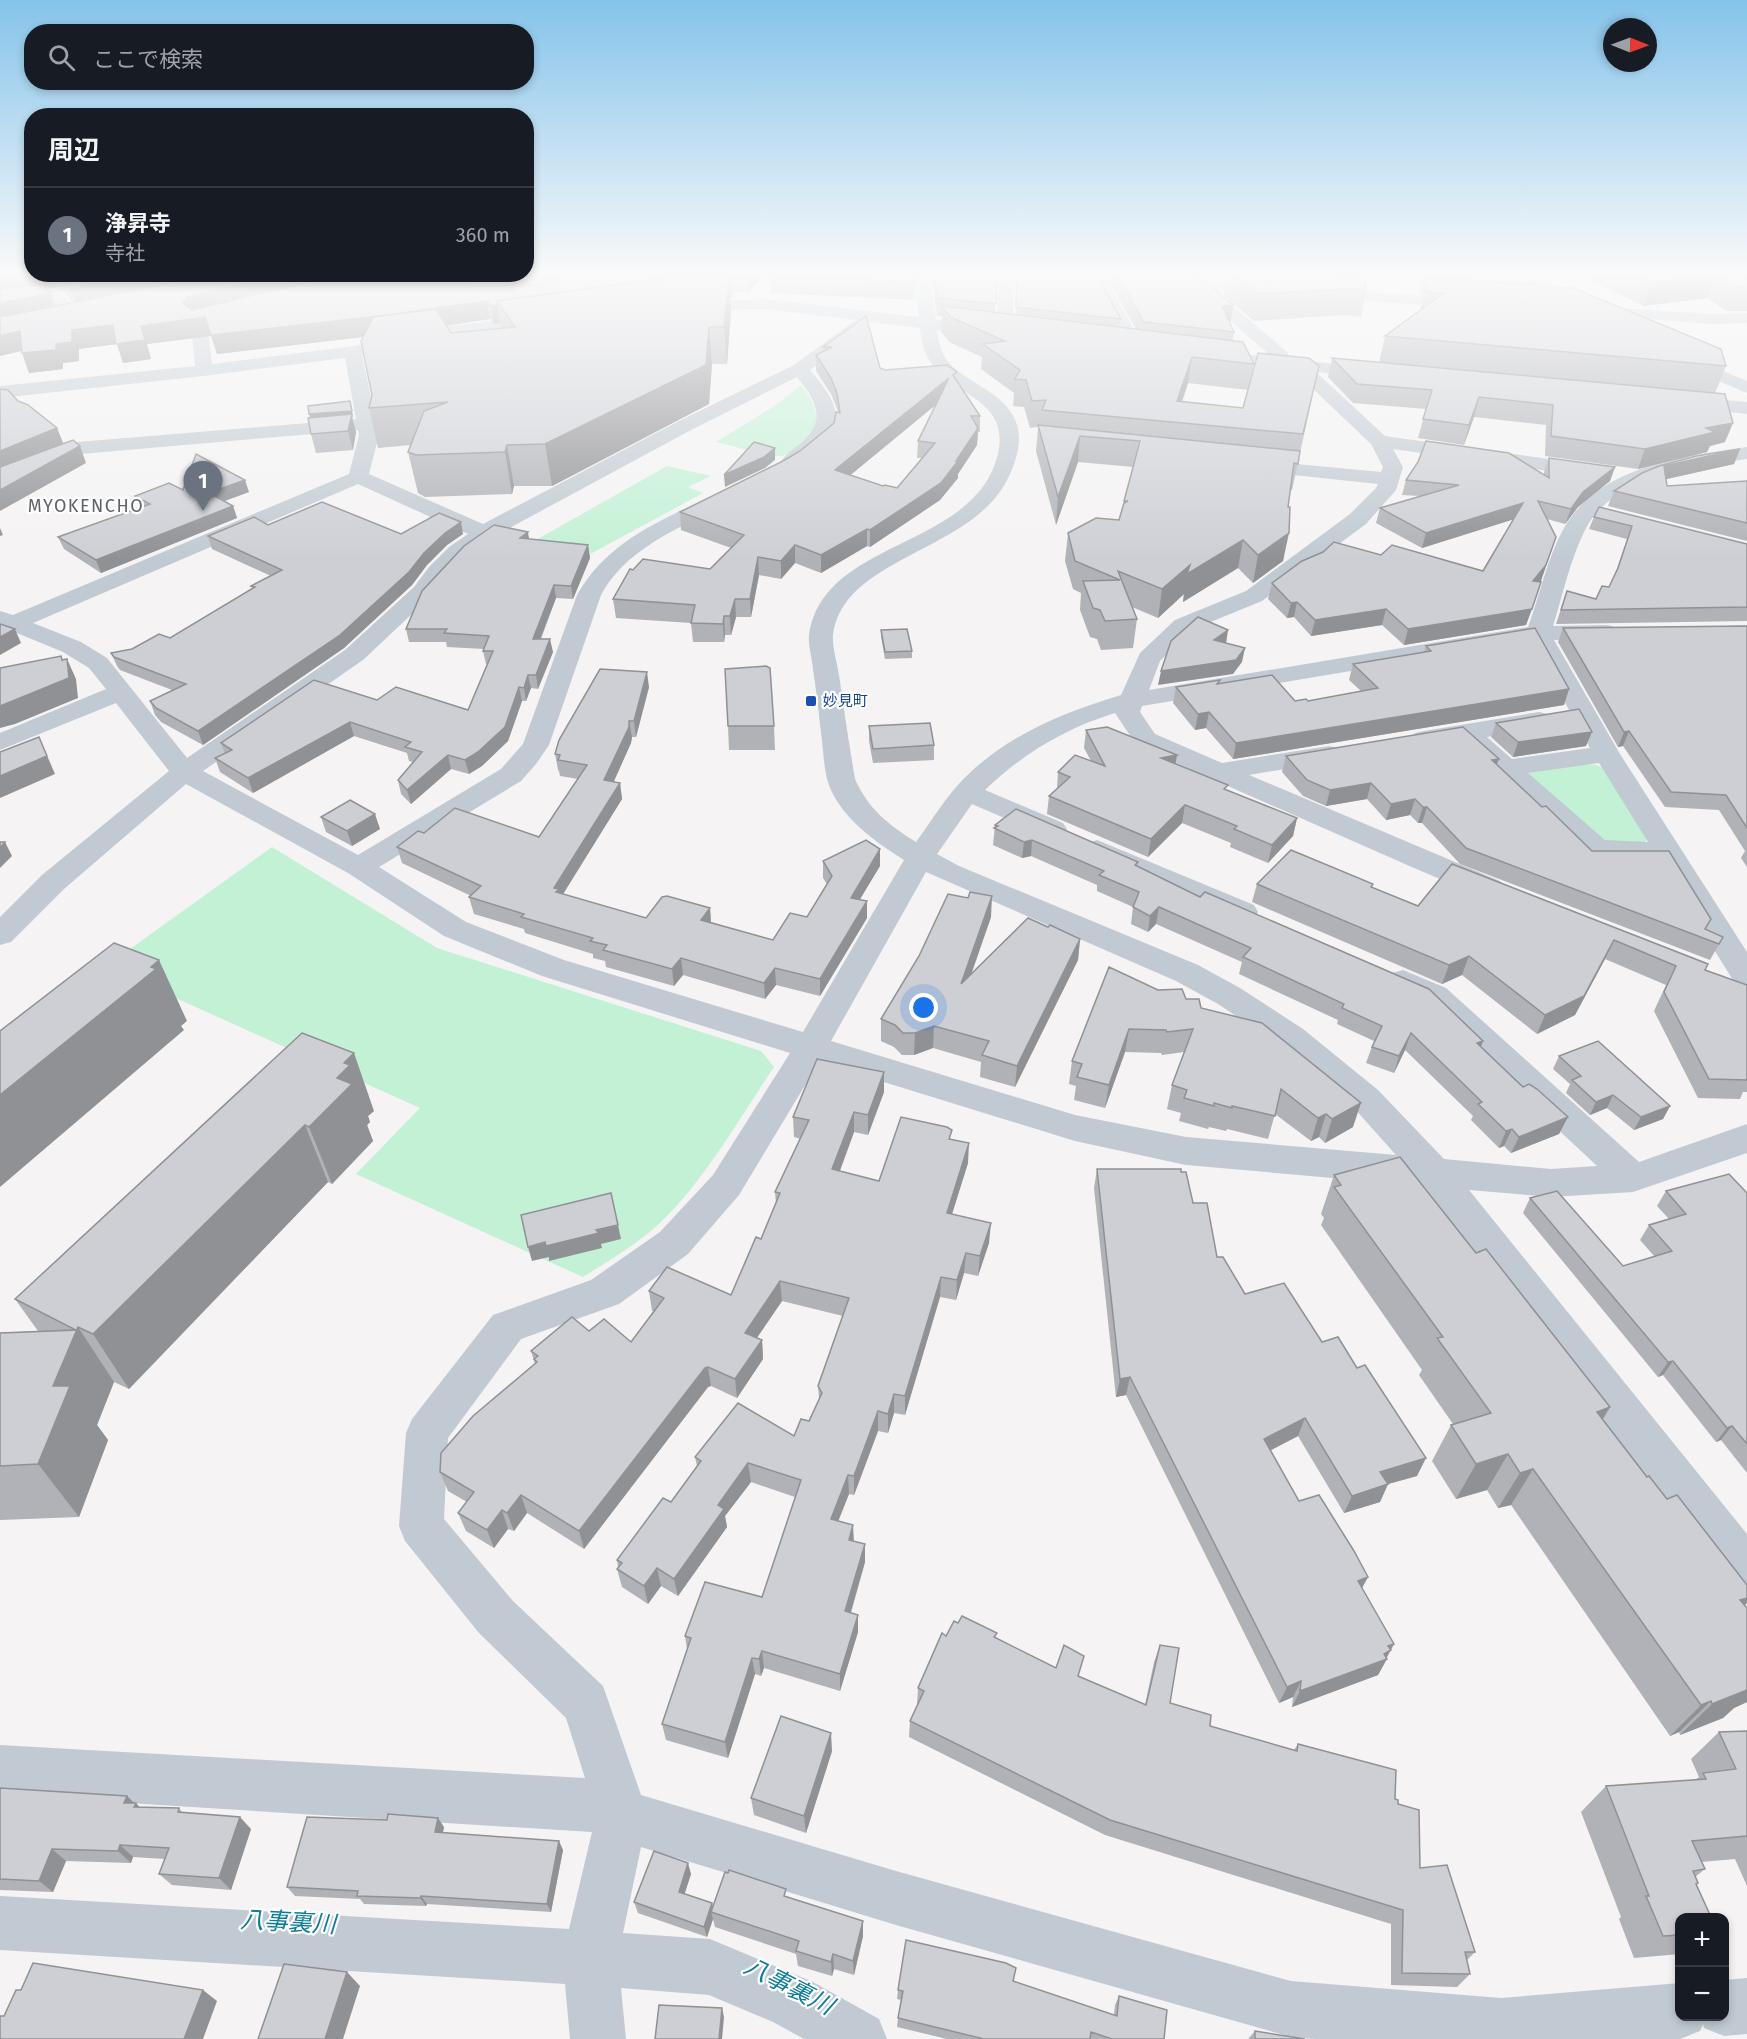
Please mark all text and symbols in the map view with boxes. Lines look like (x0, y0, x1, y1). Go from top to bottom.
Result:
north arrow (1603, 18, 1657, 72)
search box (24, 24, 534, 90)
icon: search (45, 41, 78, 74)
text: ここで検索 (93, 46, 203, 73)
text: 周辺 (48, 135, 100, 166)
text: 浄昇寺 (105, 210, 171, 237)
text: 1 (63, 223, 72, 247)
text: 360 m (456, 223, 510, 247)
text: 寺社 (105, 241, 145, 265)
pin: 1 (184, 462, 222, 511)
district label: MYOKENCHO (28, 495, 144, 517)
place label: 妙見町 (823, 692, 868, 710)
marker: 妙見町 (804, 694, 818, 708)
your location (909, 993, 938, 1022)
water label: 八事裏川 (239, 1906, 340, 1939)
map controls (1675, 1913, 1729, 2021)
button: + (1675, 1913, 1729, 1967)
water label: 八事裏川 (740, 1952, 841, 2022)
button: − (1675, 1967, 1729, 2021)

